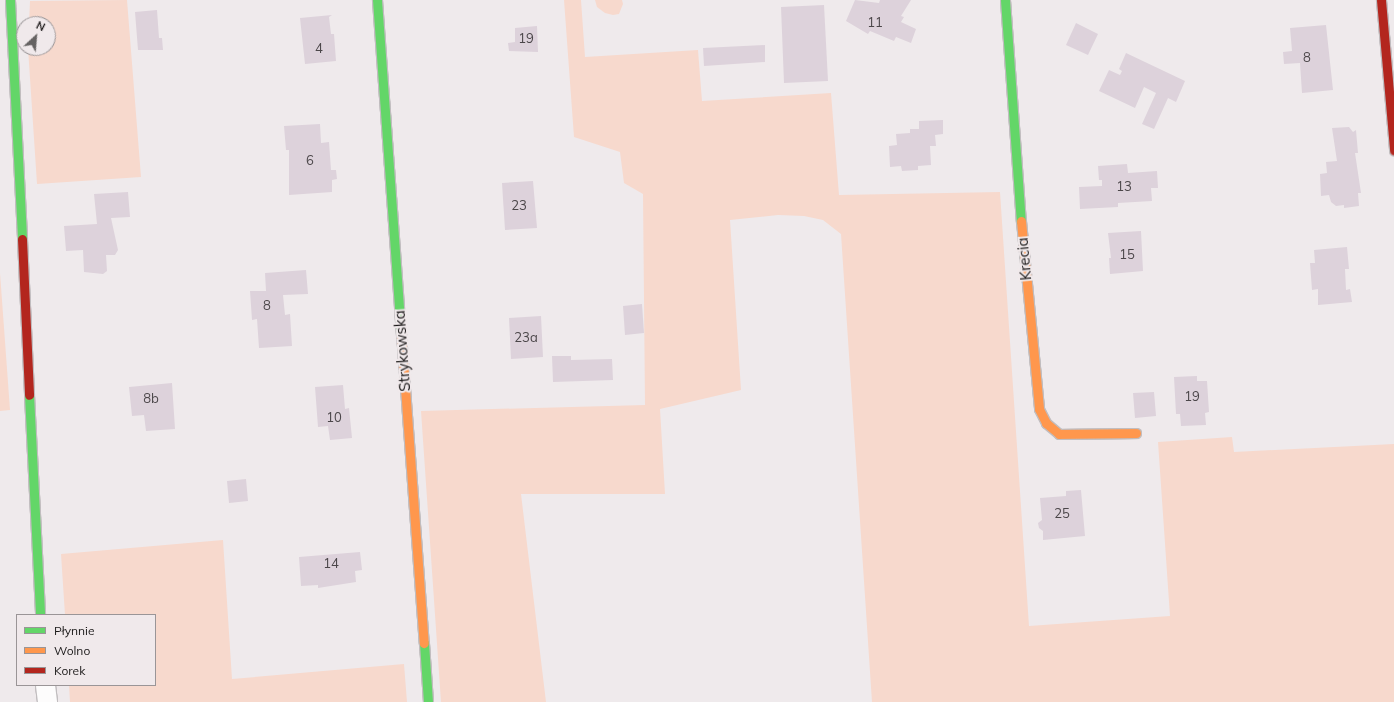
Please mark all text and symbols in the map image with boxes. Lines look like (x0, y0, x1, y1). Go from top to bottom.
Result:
house number: 11 (867, 14, 883, 30)
north arrow (16, 16, 56, 56)
text: N (34, 18, 48, 34)
house number: 19 (518, 30, 534, 46)
house number: 4 (315, 40, 323, 56)
house number: 8 (1303, 49, 1311, 65)
house number: 6 (306, 152, 314, 168)
house number: 13 (1116, 178, 1132, 194)
house number: 23 (511, 197, 527, 213)
street label: Krecia (1013, 237, 1035, 281)
house number: 15 (1119, 246, 1135, 262)
house number: 8 (263, 297, 271, 313)
street label: Strykowska (390, 310, 414, 392)
house number: 23a (514, 329, 538, 345)
house number: 19 (1184, 388, 1200, 404)
house number: 8b (143, 390, 159, 406)
house number: 10 (326, 409, 342, 425)
house number: 25 (1054, 505, 1070, 521)
house number: 14 (323, 555, 339, 571)
legend (16, 614, 156, 686)
text: Płynnie (54, 623, 95, 638)
text: Wolno (54, 643, 90, 658)
text: Korek (54, 663, 85, 678)

